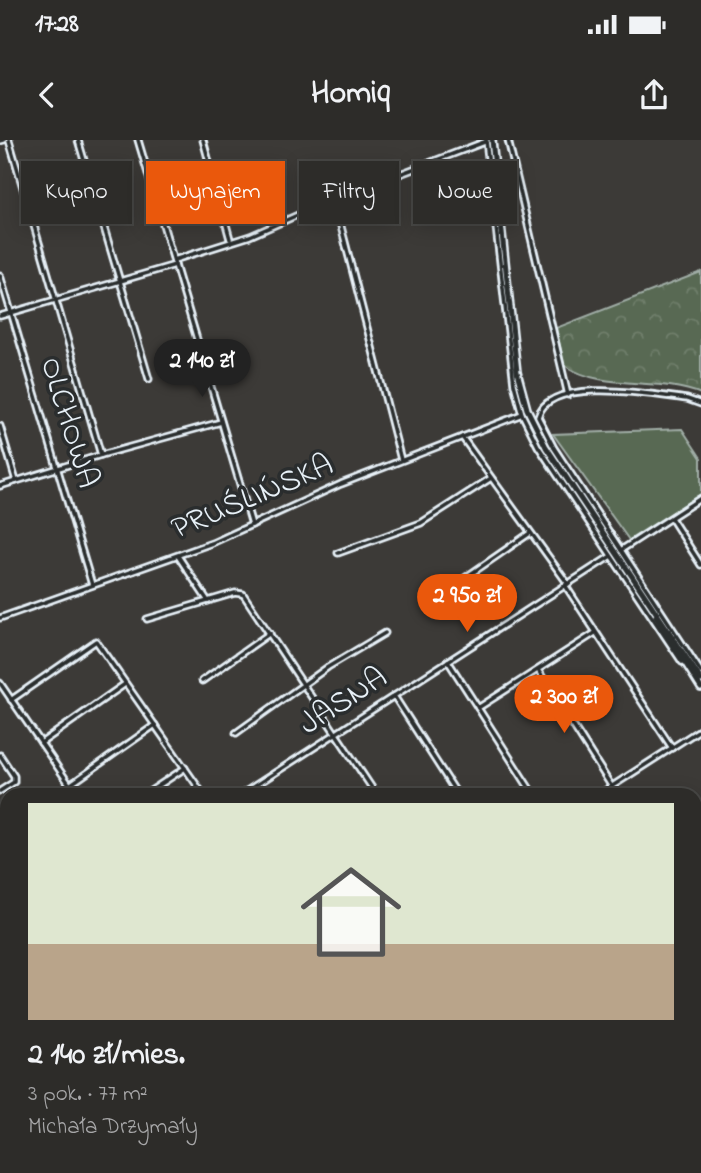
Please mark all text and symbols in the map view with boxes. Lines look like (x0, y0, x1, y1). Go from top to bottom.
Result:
text: 17:28 (35, 6, 79, 44)
text: Homiq (311, 71, 390, 118)
icon: back (28, 76, 66, 114)
icon: share (635, 76, 673, 114)
chip: Kupno (21, 161, 132, 224)
chip: Wynajem (146, 161, 285, 224)
chip: Filtry (299, 161, 399, 224)
chip: Nowe (413, 161, 517, 224)
pin: 2 140 zł (130, 340, 274, 399)
text: 2 140 zł (170, 345, 234, 378)
street label: OLCHOWA (26, 352, 110, 494)
street label: PRUŚLIŃSKA (165, 443, 341, 553)
pin: 2 950 zł (395, 574, 539, 634)
text: 2 950 zł (433, 580, 501, 613)
street label: JASNA (290, 656, 398, 748)
pin: 2 300 zł (492, 676, 636, 735)
text: 2 300 zł (530, 681, 598, 714)
icon: home (288, 849, 414, 975)
text: 2 140 zł/mies. (28, 1034, 185, 1078)
text: 3 pok. · 77 m² (28, 1078, 148, 1111)
text: Michała Drzymały (28, 1111, 198, 1144)

